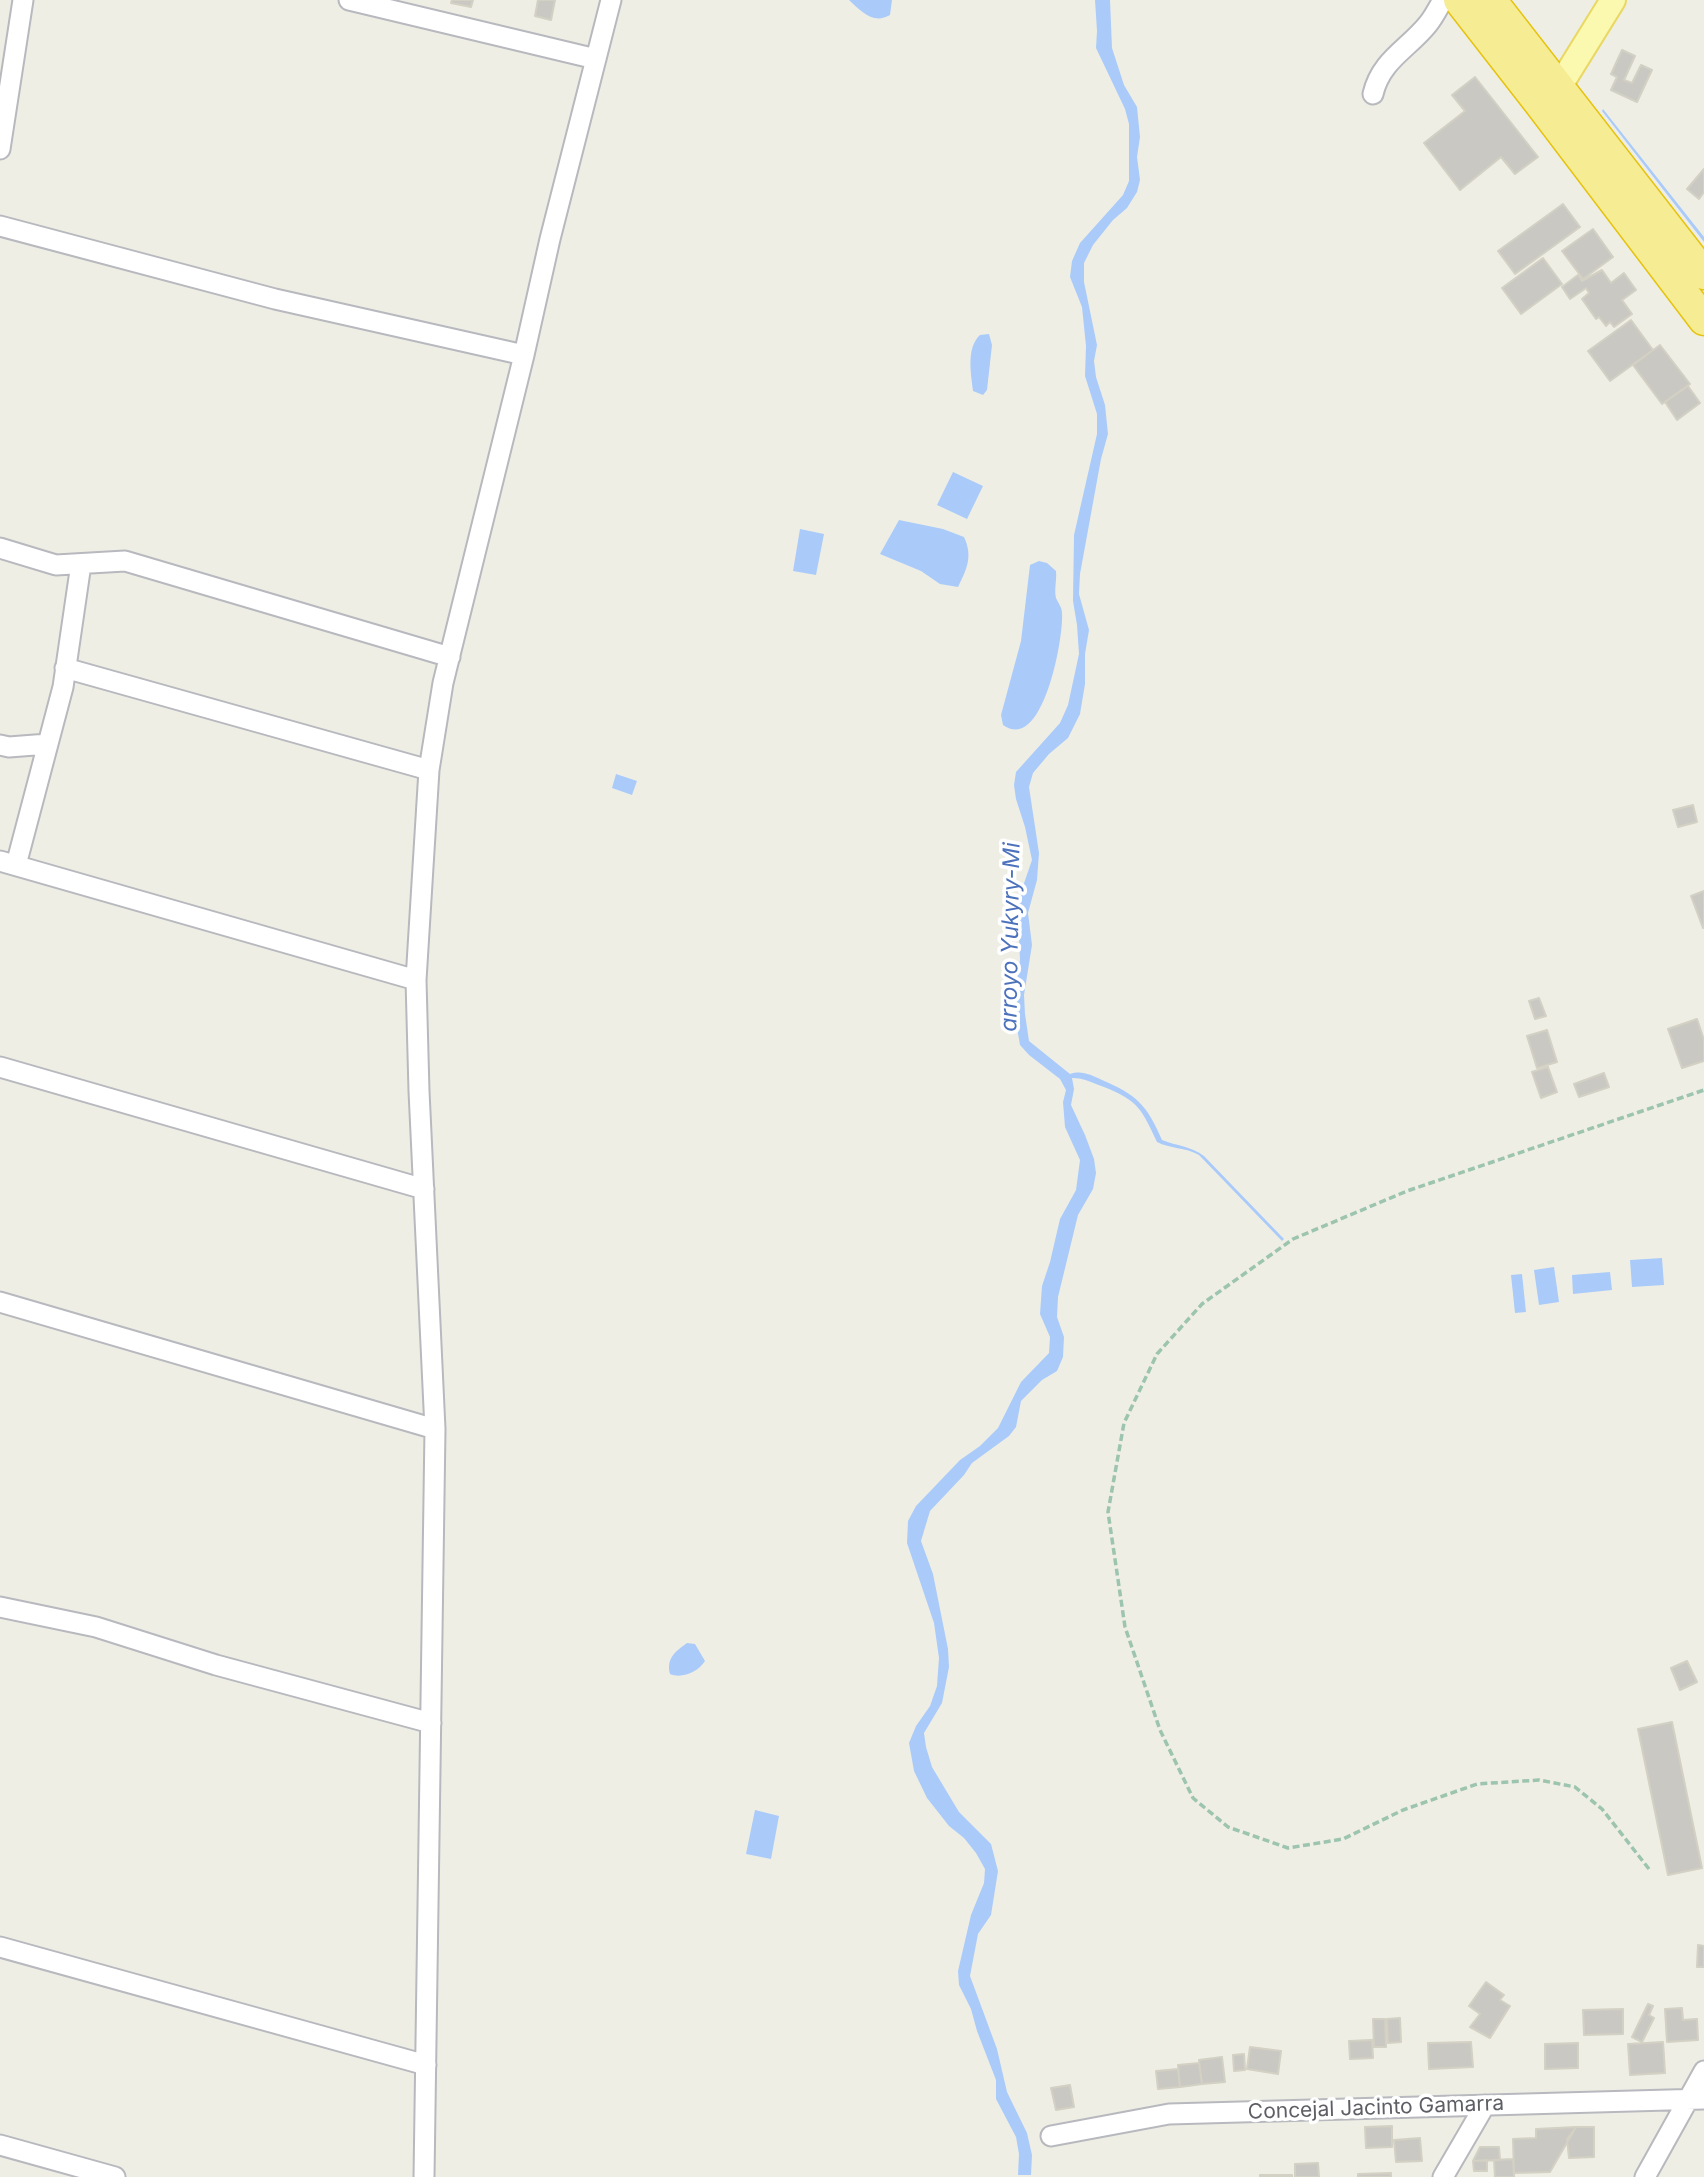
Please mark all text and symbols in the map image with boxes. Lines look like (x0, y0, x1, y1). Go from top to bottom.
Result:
water label: arroyo Yukyry-Mi (996, 842, 1026, 1032)
street label: Concejal Jacinto Gamarra (1247, 2091, 1505, 2125)

